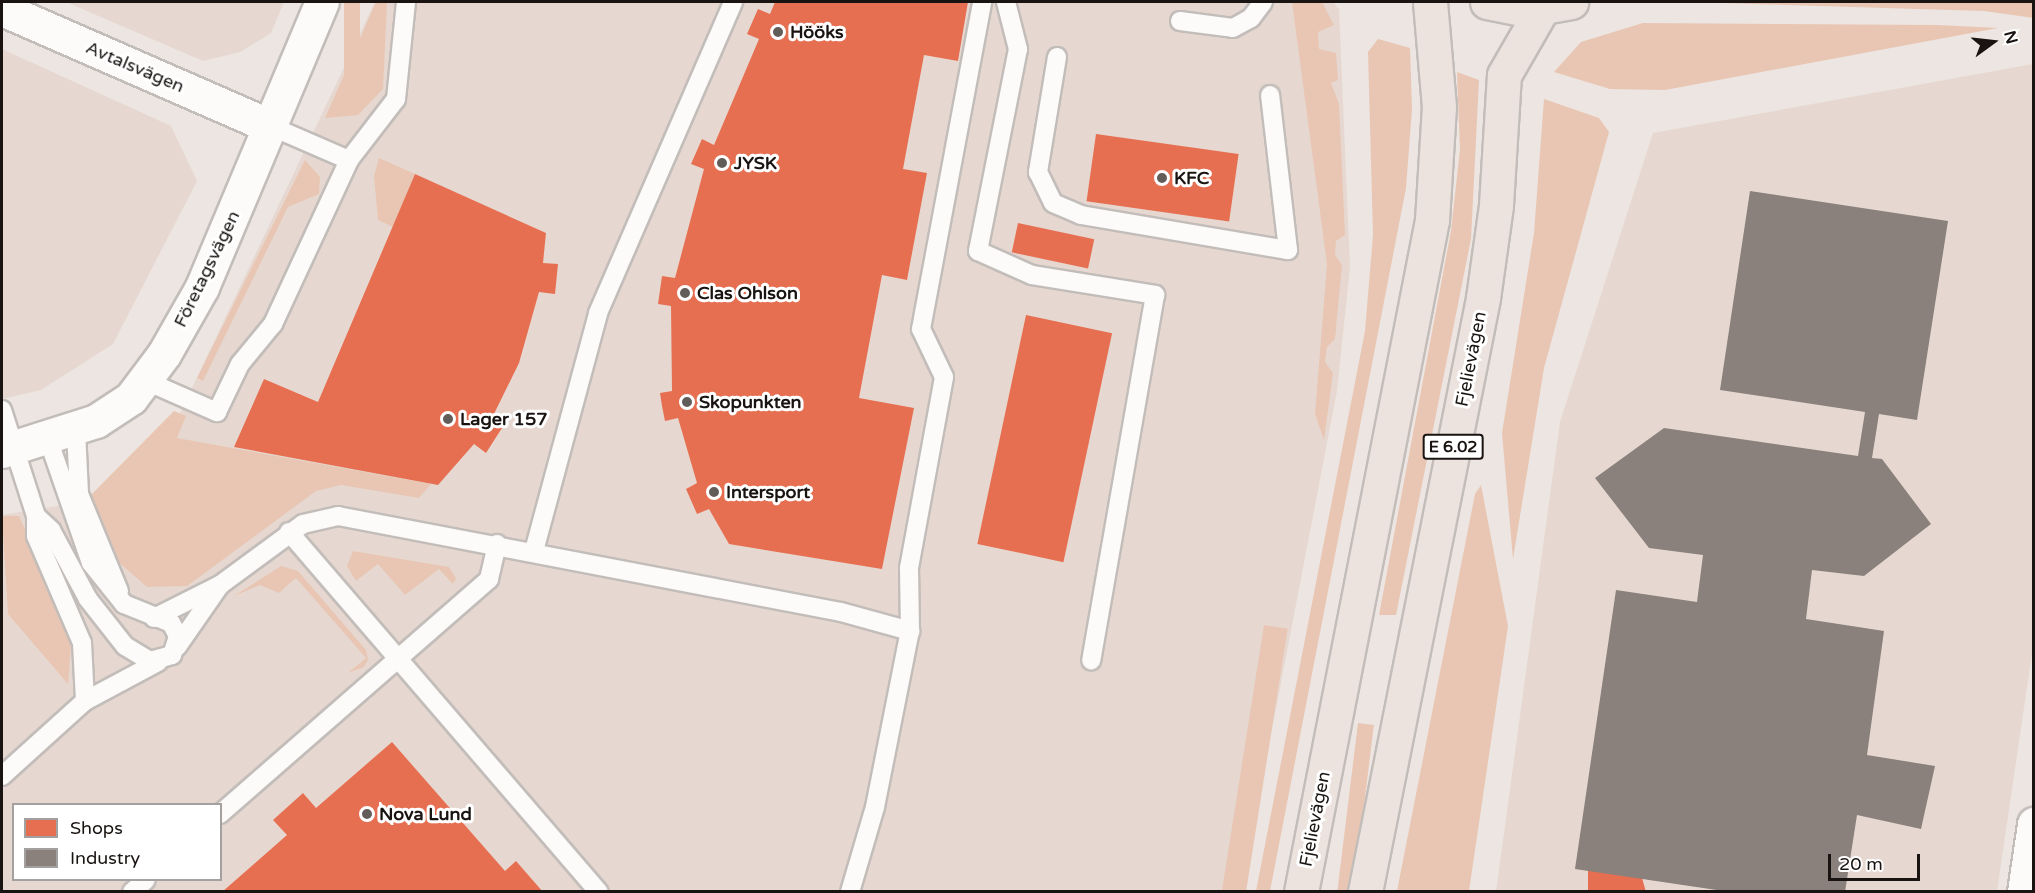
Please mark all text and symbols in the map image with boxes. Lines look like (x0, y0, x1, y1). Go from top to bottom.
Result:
north arrow (1963, 12, 2023, 72)
place label: Hööks (790, 21, 844, 43)
marker: Hööks (771, 25, 785, 39)
text: N (1999, 29, 2022, 46)
street label: Avtalsvägen (83, 37, 187, 97)
place label: JYSK (734, 152, 777, 174)
marker: JYSK (715, 156, 729, 170)
place label: KFC (1174, 167, 1209, 189)
marker: KFC (1155, 171, 1169, 185)
street label: Företagsvägen (169, 207, 245, 331)
place label: Clas Ohlson (697, 282, 798, 304)
marker: Clas Ohlson (678, 286, 692, 300)
street label: Fjelievägen (1451, 310, 1491, 408)
place label: Skopunkten (699, 391, 802, 413)
marker: Skopunkten (680, 395, 694, 409)
place label: Lager 157 (460, 408, 548, 430)
marker: Lager 157 (441, 412, 455, 426)
road number: E 6.02 (1422, 434, 1484, 460)
place label: Intersport (726, 481, 810, 503)
marker: Intersport (707, 485, 721, 499)
street label: Fjelievägen (1295, 770, 1335, 868)
legend (12, 803, 222, 881)
place label: Nova Lund (379, 803, 472, 825)
marker: Nova Lund (360, 807, 374, 821)
text: Shops (70, 817, 123, 839)
scale bar (1831, 842, 1922, 880)
text: Industry (70, 847, 140, 869)
text: 20 m (1839, 853, 1883, 875)

